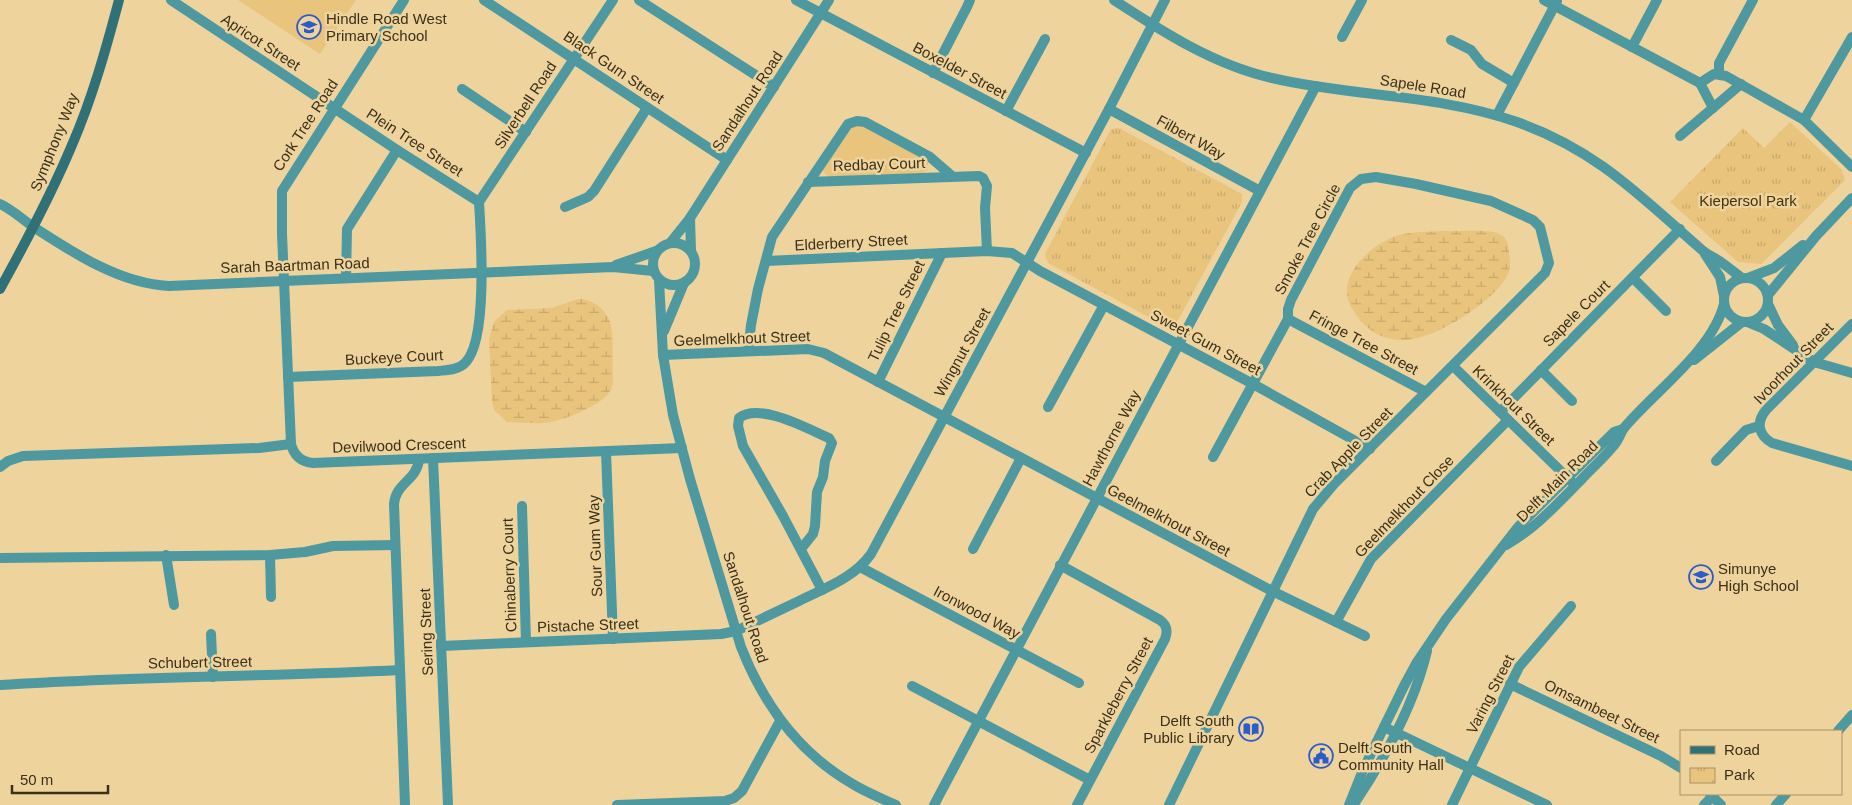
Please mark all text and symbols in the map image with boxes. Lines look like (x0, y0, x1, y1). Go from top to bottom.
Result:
street label: Apricot Street (218, 10, 304, 74)
place label: Hindle Road West Primary School (326, 10, 447, 44)
school or university icon: Hindle Road West Primary School (296, 14, 322, 40)
street label: Black Gum Street (561, 27, 668, 107)
street label: Boxelder Street (910, 38, 1010, 102)
street label: Sandalhout Road (708, 48, 786, 154)
street label: Silverbell Road (490, 58, 560, 152)
street label: Sapele Road (1379, 71, 1467, 101)
street label: Cork Tree Road (269, 76, 341, 174)
street label: Symphony Way (27, 90, 82, 194)
street label: Plein Tree Street (364, 104, 467, 180)
street label: Filbert Way (1154, 111, 1228, 163)
street label: Redbay Court (832, 154, 926, 174)
street label: Smoke Tree Circle (1271, 181, 1343, 297)
park label: Kiepersol Park (1699, 192, 1797, 209)
street label: Elderberry Street (794, 231, 909, 253)
street label: Sarah Baartman Road (220, 254, 370, 276)
street label: Tulip Tree Street (864, 257, 928, 364)
street label: Sapele Court (1539, 275, 1614, 350)
street label: Wingnut Street (931, 304, 994, 400)
street label: Sweet Gum Street (1148, 306, 1265, 379)
street label: Fringe Tree Street (1307, 306, 1422, 378)
street label: Ivoorhout Street (1750, 318, 1837, 407)
street label: Geelmelkhout Street (673, 327, 811, 349)
street label: Buckeye Court (344, 346, 444, 368)
street label: Krinkhout Street (1469, 362, 1559, 449)
street label: Hawthorne Way (1079, 387, 1144, 489)
street label: Crab Apple Street (1301, 403, 1396, 500)
street label: Devilwood Crescent (332, 434, 467, 456)
street label: Delft Main Road (1513, 437, 1601, 525)
street label: Geelmelkhout Close (1351, 452, 1457, 560)
street label: Geelmelkhout Street (1105, 480, 1234, 560)
street label: Sour Gum Way (585, 494, 605, 597)
street label: Chinaberry Court (498, 517, 519, 632)
street label: Sandalhout Road (720, 549, 772, 665)
place label: Simunye High School (1718, 560, 1799, 594)
school or university icon: Simunye High School (1688, 564, 1714, 590)
street label: Ironwood Way (931, 582, 1024, 642)
street label: Sering Street (416, 587, 436, 676)
street label: Pistache Street (537, 615, 640, 635)
street label: Sparkleberry Street (1080, 633, 1156, 756)
street label: Varing Street (1463, 651, 1518, 736)
street label: Schubert Street (148, 653, 253, 671)
street label: Omsambeet Street (1542, 676, 1663, 747)
place label: Delft South Public Library (1143, 712, 1234, 746)
library icon: Delft South Public Library (1238, 716, 1264, 742)
legend (1680, 730, 1842, 795)
place label: Delft South Community Hall (1338, 739, 1444, 773)
text: Road (1724, 741, 1760, 758)
public building icon: Delft South Community Hall (1308, 743, 1334, 769)
scale bar (12, 762, 109, 794)
text: Park (1724, 766, 1755, 783)
text: 50 m (20, 771, 53, 788)

